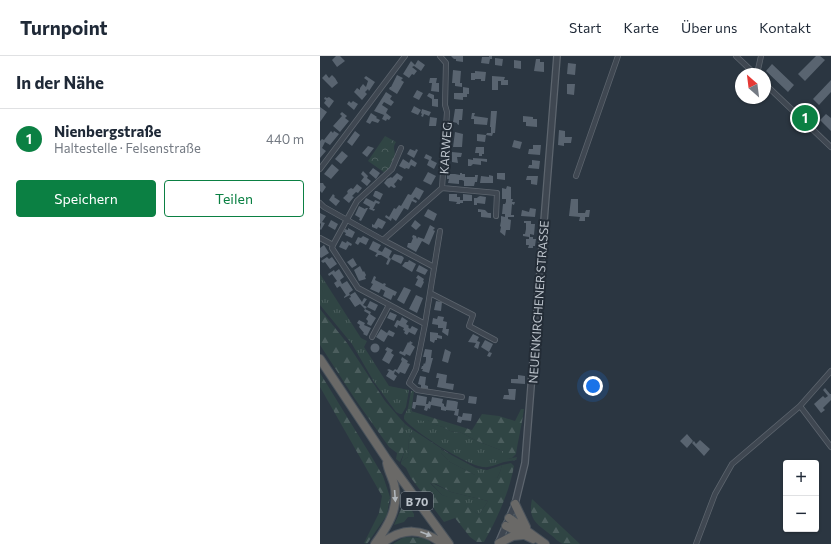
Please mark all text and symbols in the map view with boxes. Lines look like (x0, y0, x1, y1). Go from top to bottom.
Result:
text: Turnpoint (20, 16, 108, 39)
text: Start (569, 19, 602, 36)
text: Karte (624, 19, 659, 36)
text: Über uns (681, 19, 737, 36)
text: Kontakt (759, 19, 811, 36)
north arrow (735, 68, 771, 104)
text: In der Nähe (16, 72, 104, 93)
pin: 1 (792, 103, 818, 133)
street label: KARWEG (436, 121, 454, 175)
text: Nienbergstraße (54, 122, 161, 140)
text: 1 (26, 131, 32, 147)
text: 440 m (266, 131, 304, 147)
text: Haltestelle · Felsenstraße (54, 140, 201, 156)
button: Speichern (16, 180, 156, 217)
button: Teilen (164, 180, 304, 217)
street label: NEUENKIRCHENER STRASSE (525, 220, 551, 384)
your location (583, 376, 603, 396)
map controls (783, 460, 819, 532)
button: + (783, 460, 819, 496)
one-way arrow (392, 490, 399, 502)
road number: B 70 (401, 492, 433, 510)
button: − (783, 496, 819, 532)
one-way arrow (420, 531, 432, 537)

